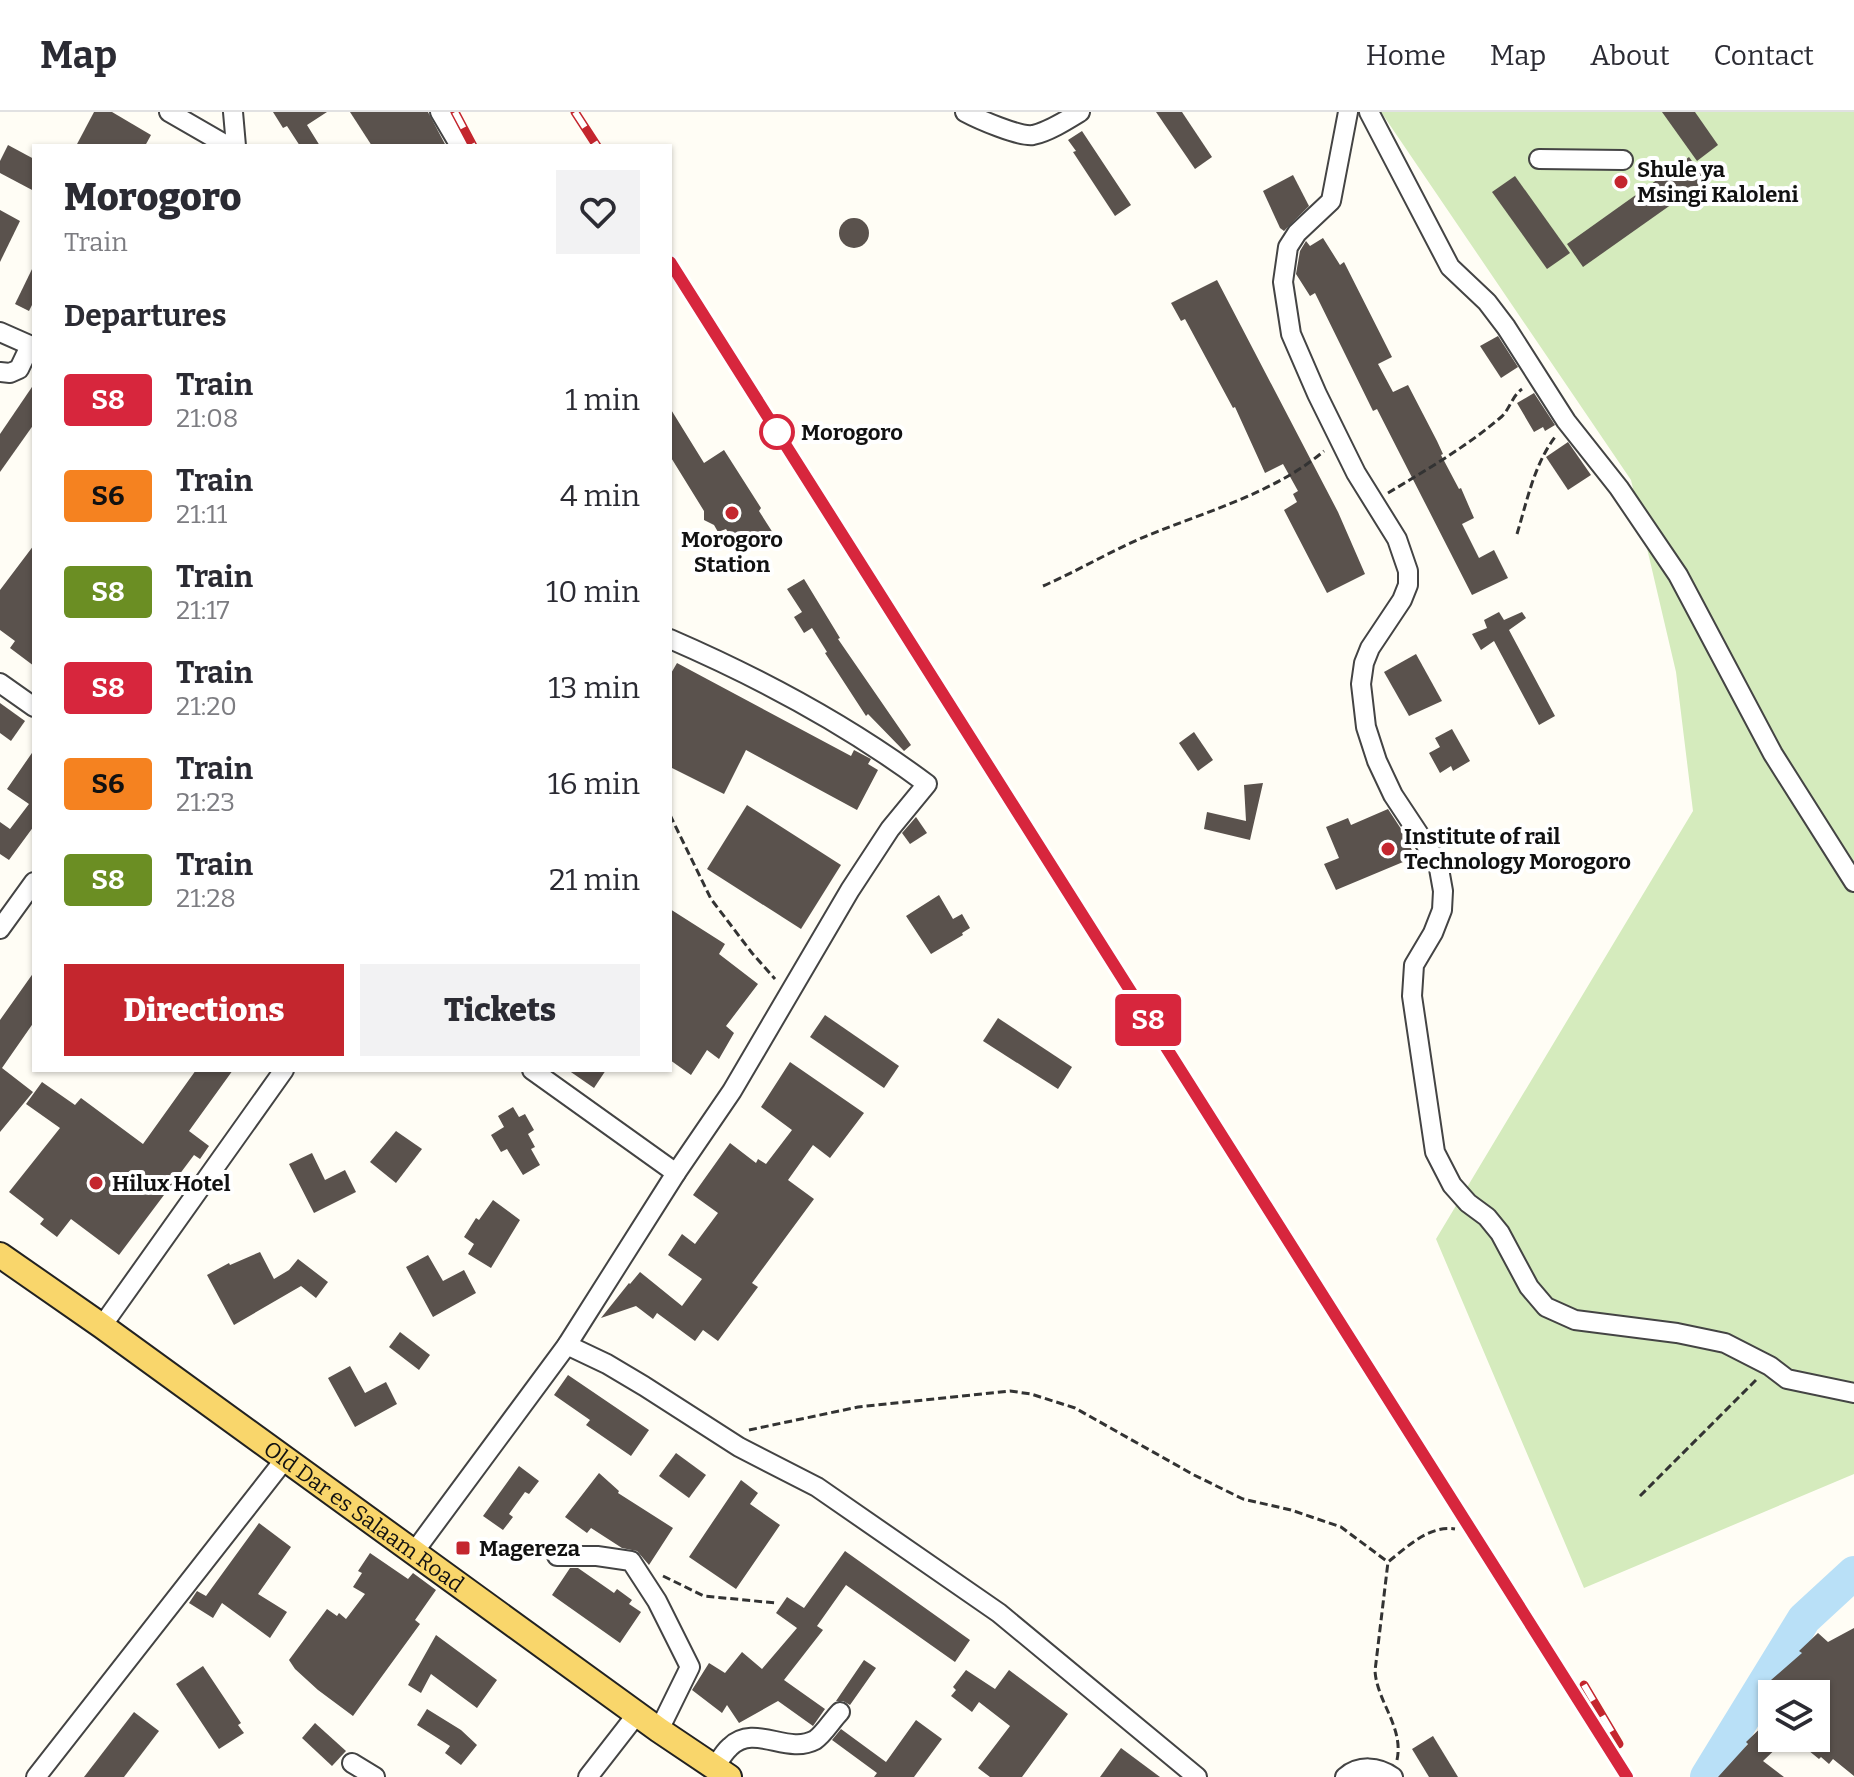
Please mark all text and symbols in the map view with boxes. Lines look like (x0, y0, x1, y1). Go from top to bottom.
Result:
text: Map (40, 32, 117, 78)
text: Home (1366, 39, 1446, 72)
text: Map (1490, 39, 1546, 72)
text: About (1590, 39, 1670, 72)
text: Contact (1714, 39, 1814, 72)
place label: Shule ya Msingi Kaloleni (1637, 156, 1799, 208)
button: heart (556, 170, 640, 254)
marker: Shule ya Msingi Kaloleni (1612, 173, 1630, 191)
text: Morogoro (64, 174, 242, 220)
text: Train (64, 227, 128, 258)
text: Departures (64, 298, 227, 334)
text: Train (176, 367, 253, 403)
text: 1 min (565, 382, 640, 418)
text: S8 (91, 383, 125, 416)
text: 21:08 (176, 403, 238, 434)
marker: Morogoro (760, 415, 794, 449)
place label: Morogoro (801, 419, 903, 446)
text: Train (176, 463, 253, 499)
text: 4 min (560, 478, 640, 514)
text: S6 (91, 479, 125, 512)
text: 21:11 (176, 499, 227, 530)
marker: Morogoro Station (723, 504, 741, 522)
place label: Morogoro Station (681, 526, 783, 578)
text: Train (176, 559, 253, 595)
text: 10 min (546, 574, 640, 610)
text: S8 (91, 575, 125, 608)
text: 21:17 (176, 595, 230, 626)
text: Train (176, 655, 253, 691)
text: 13 min (548, 670, 640, 706)
text: S8 (91, 671, 125, 704)
text: 21:20 (176, 691, 237, 722)
text: Train (176, 751, 253, 787)
text: 16 min (548, 766, 640, 802)
text: S6 (91, 767, 125, 800)
text: 21:23 (176, 787, 235, 818)
place label: Institute of rail Technology Morogoro (1404, 823, 1631, 875)
marker: Institute of rail Technology Morogoro (1379, 840, 1397, 858)
text: Train (176, 847, 253, 883)
text: 21 min (549, 862, 640, 898)
text: S8 (91, 863, 125, 896)
text: 21:28 (176, 883, 236, 914)
button: Directions (64, 964, 344, 1056)
button: Tickets (360, 964, 640, 1056)
line badge: S8 (1112, 994, 1184, 1046)
text: S8 (1131, 1003, 1165, 1036)
place label: Hilux Hotel (112, 1170, 231, 1197)
marker: Hilux Hotel (87, 1174, 105, 1192)
street label: Old Dar es Salaam Road (258, 1435, 469, 1598)
place label: Magereza (479, 1535, 581, 1562)
marker: Magereza (454, 1539, 472, 1557)
map controls (1758, 1680, 1830, 1752)
button: layers (1758, 1680, 1830, 1752)

